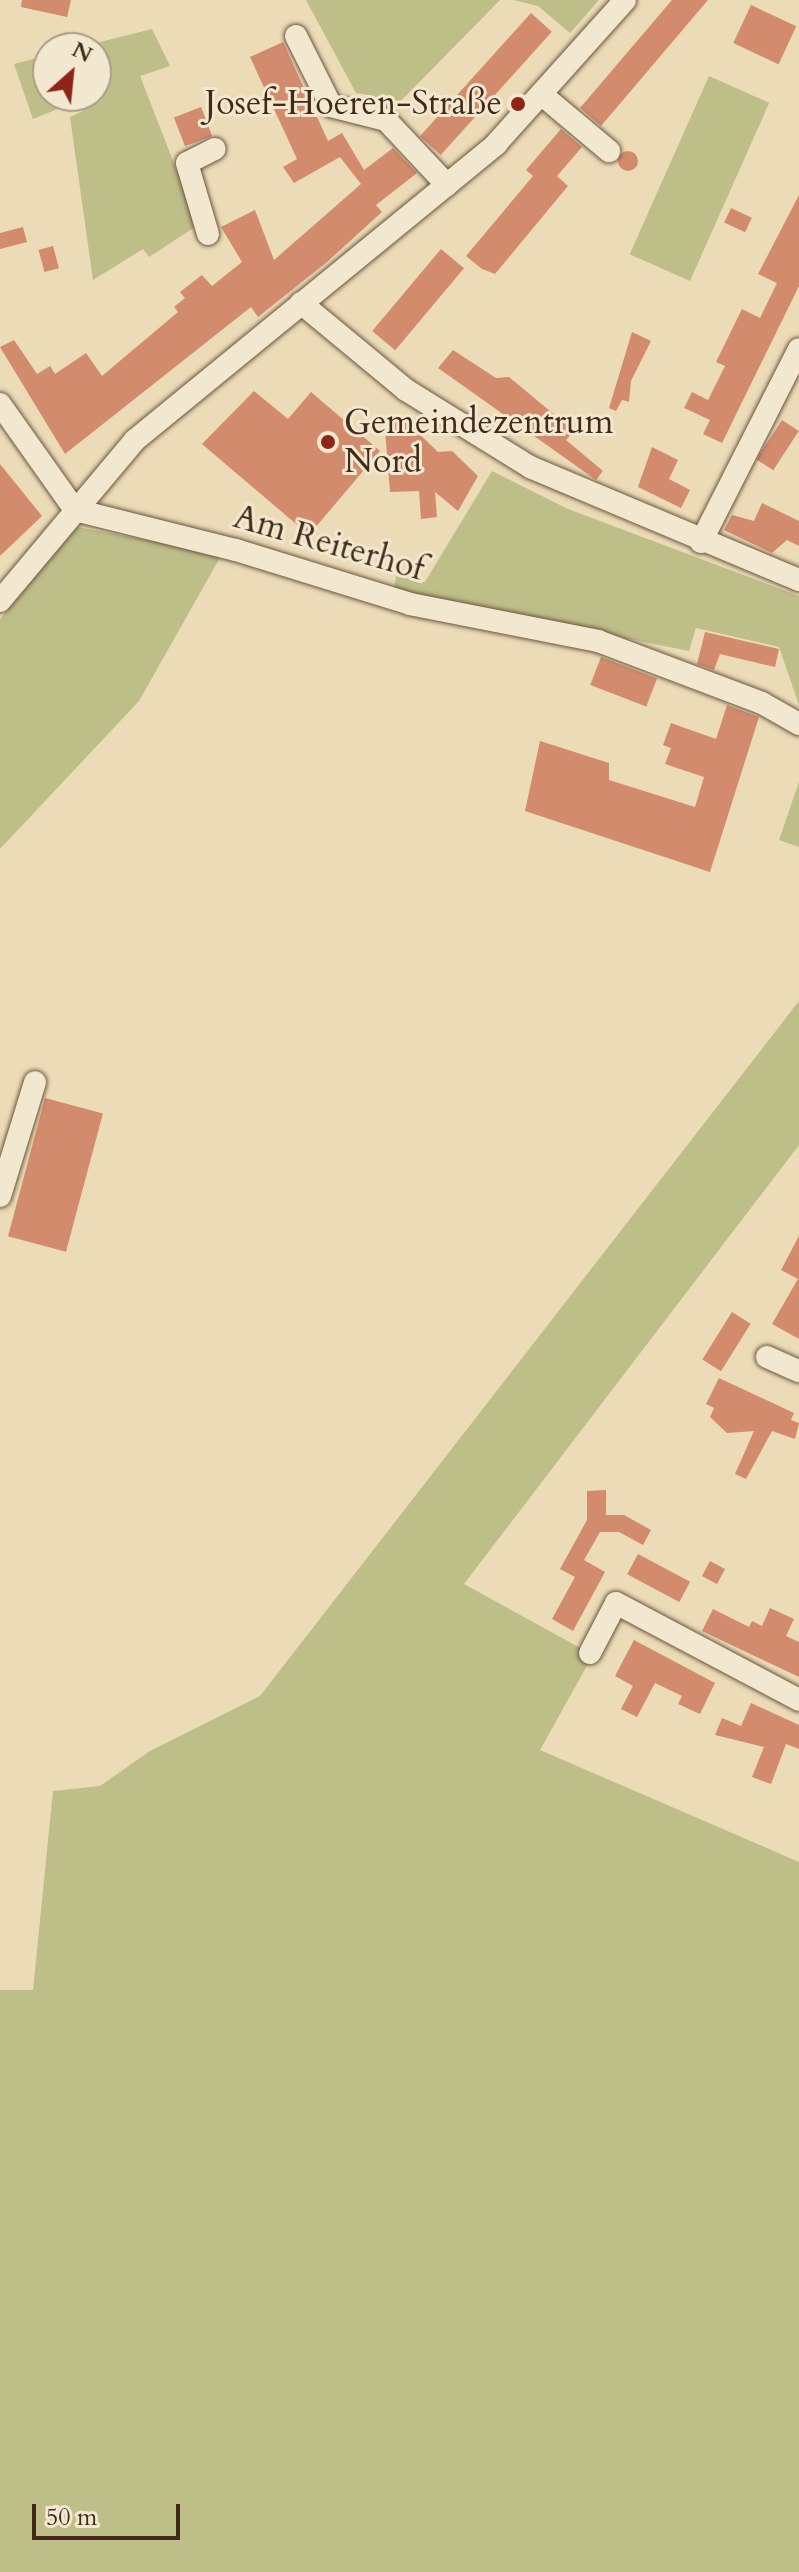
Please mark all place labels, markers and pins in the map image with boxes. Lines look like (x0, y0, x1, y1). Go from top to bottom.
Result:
place label: Josef-Hoeren-Straße (205, 84, 502, 124)
marker: Josef-Hoeren-Straße (509, 95, 527, 113)
place label: Gemeindezentrum Nord (344, 402, 613, 482)
marker: Gemeindezentrum Nord (319, 433, 337, 451)

